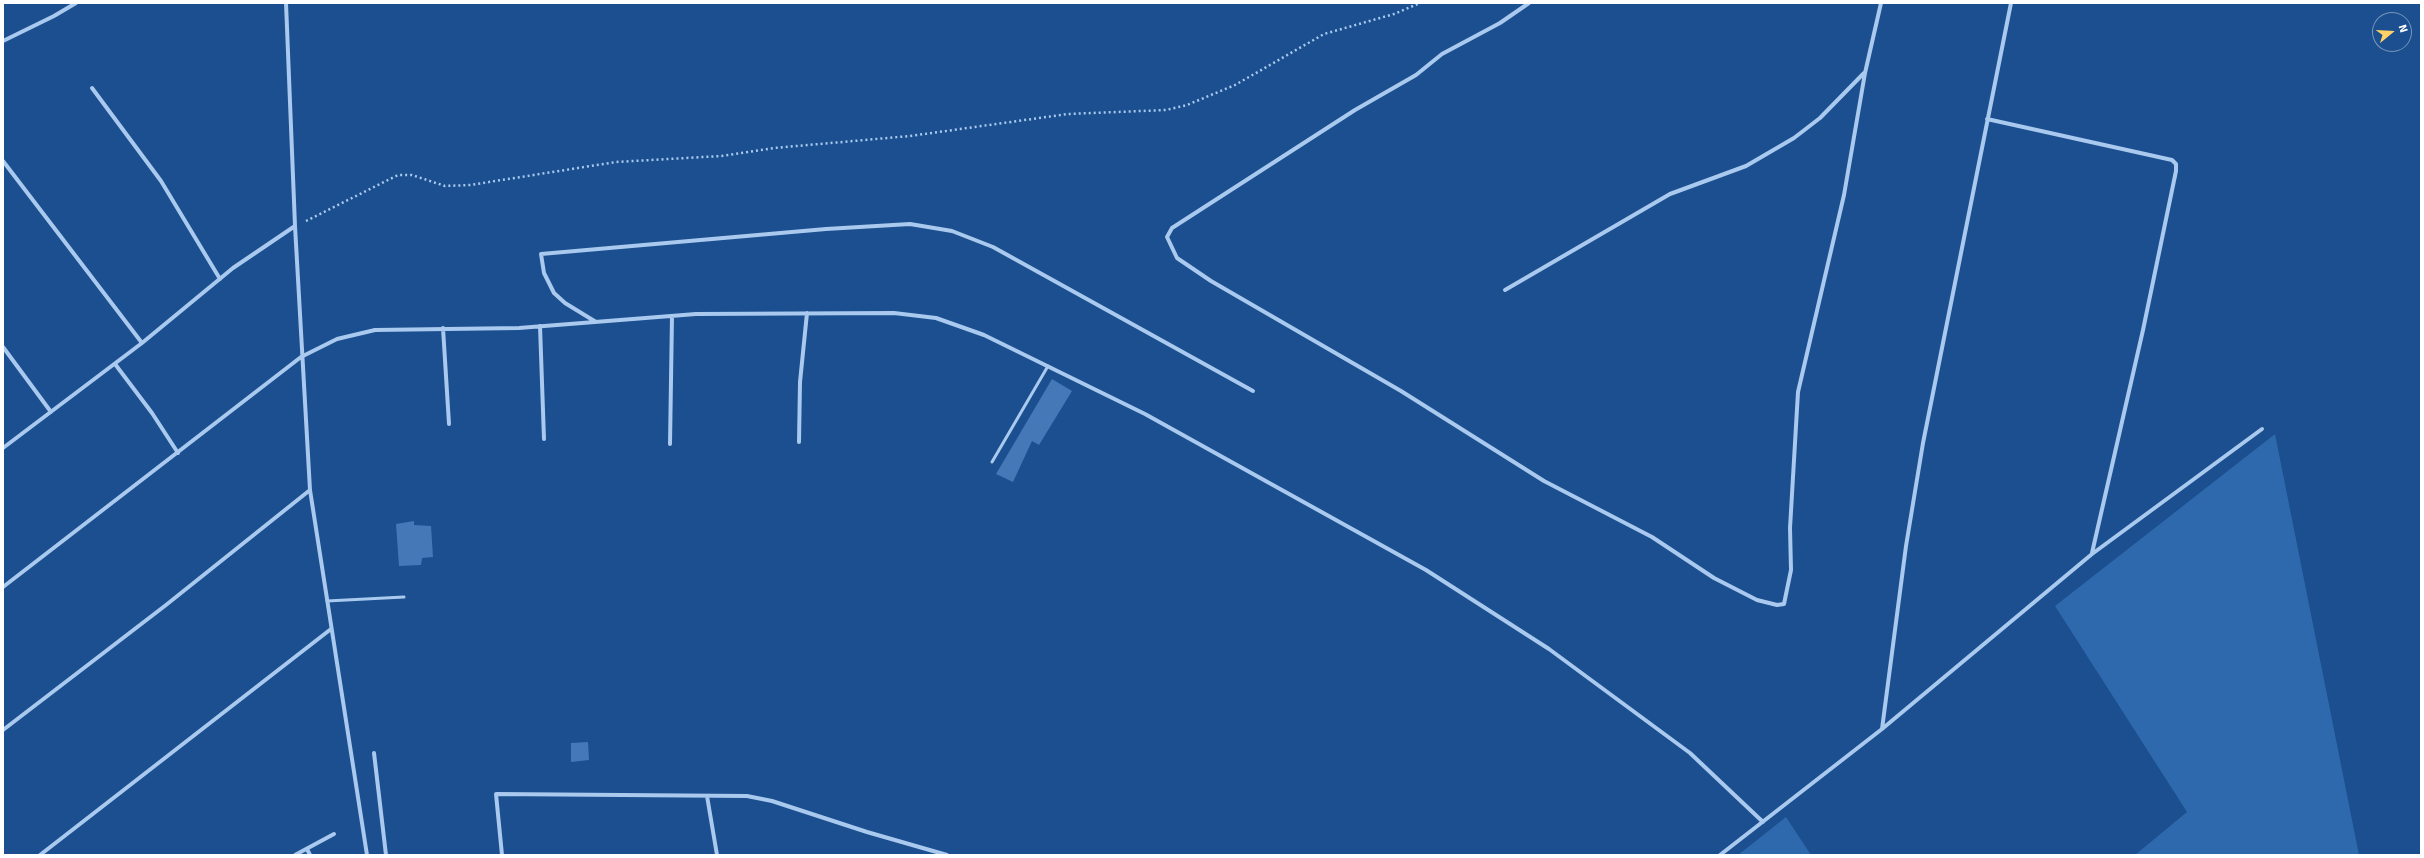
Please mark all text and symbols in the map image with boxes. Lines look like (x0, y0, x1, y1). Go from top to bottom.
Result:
north arrow (2372, 12, 2412, 52)
text: N (2396, 23, 2410, 34)

